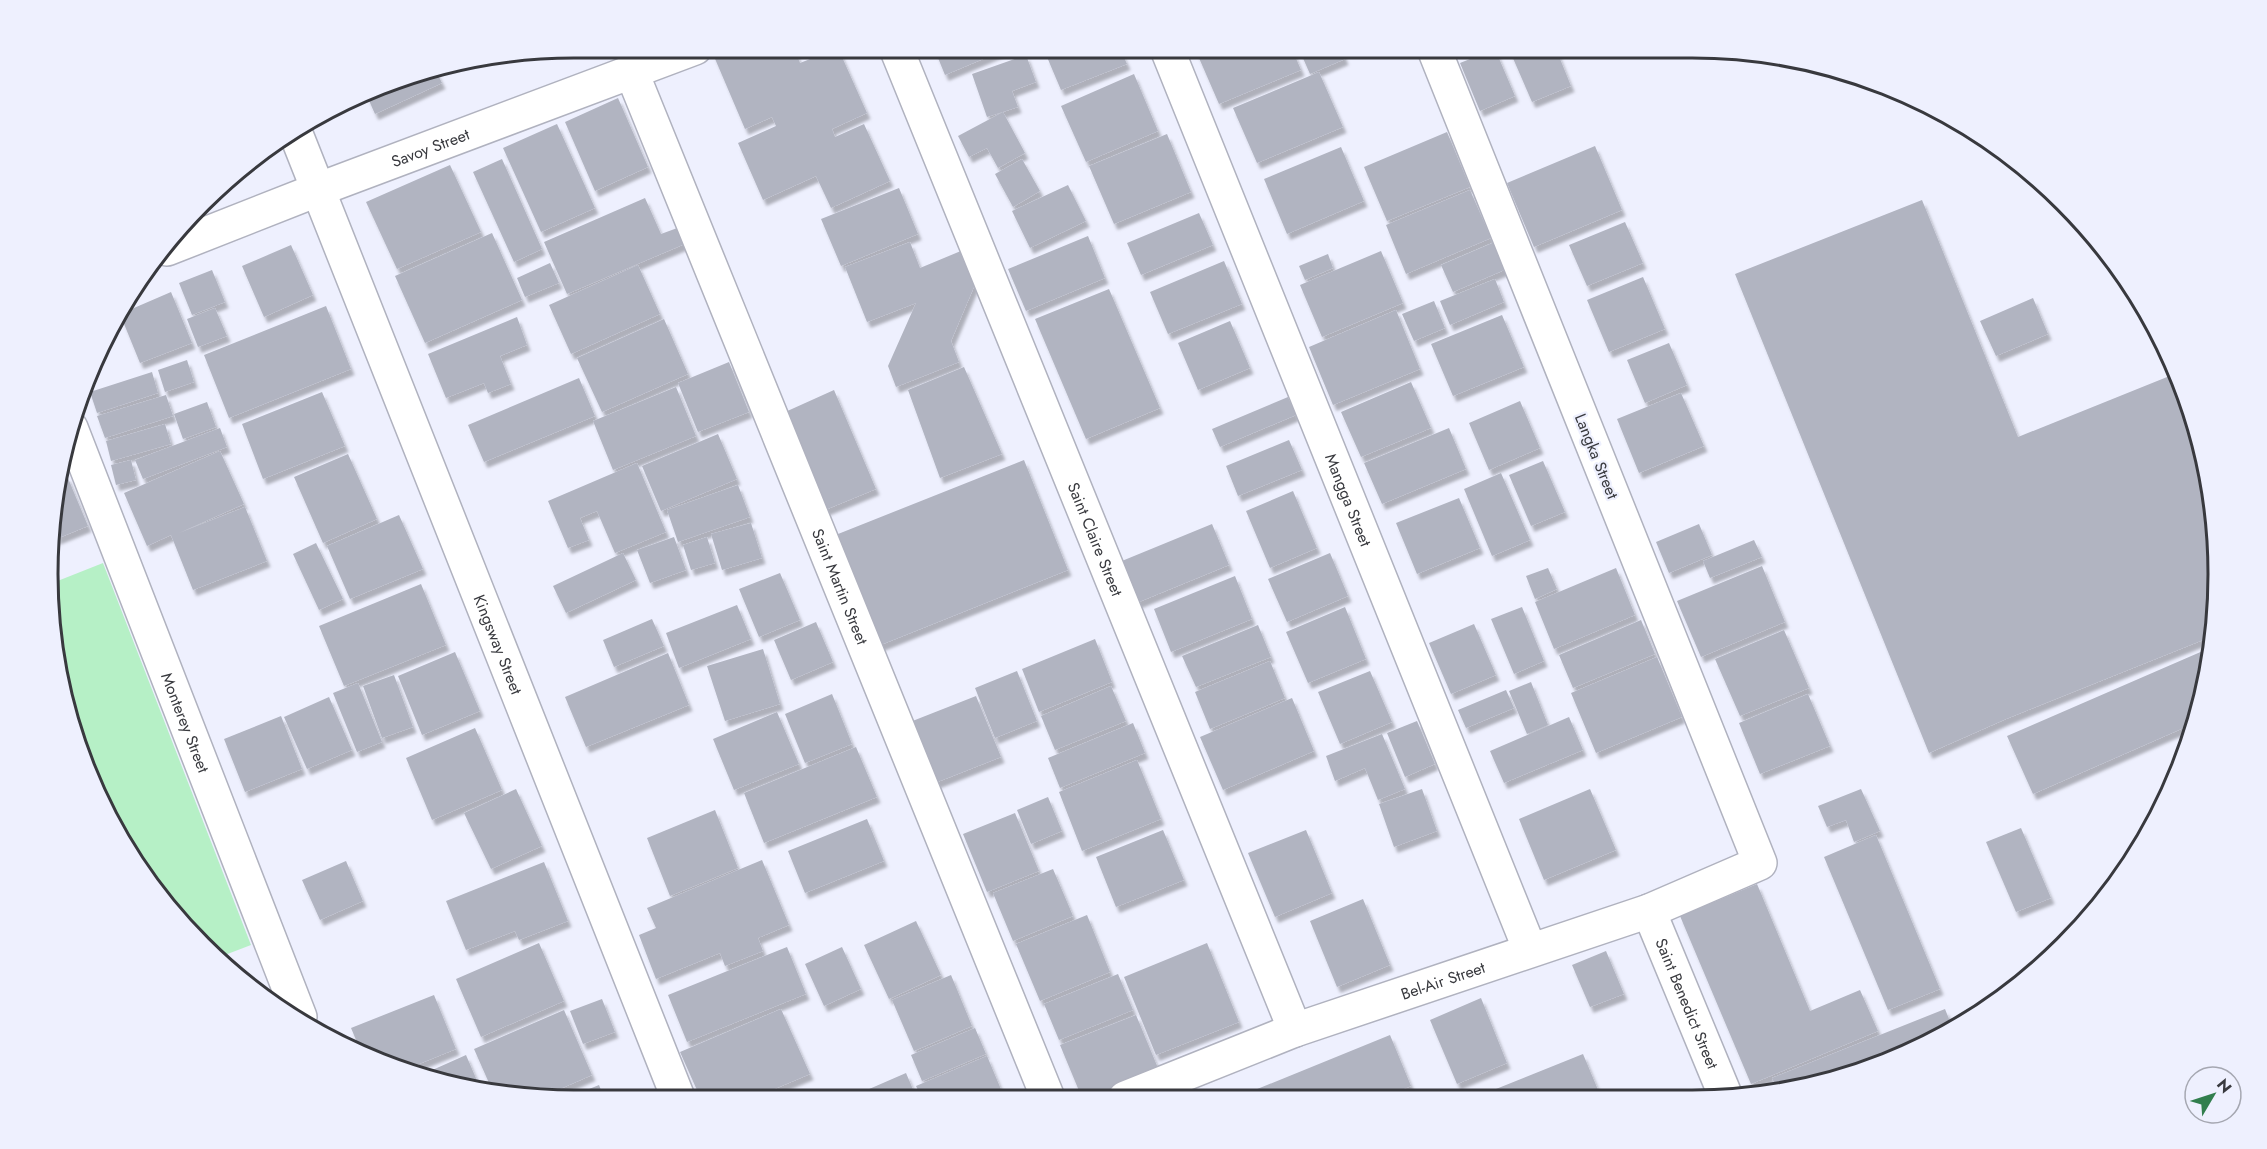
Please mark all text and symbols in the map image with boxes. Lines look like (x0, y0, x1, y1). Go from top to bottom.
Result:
street label: Savoy Street (388, 123, 473, 173)
street label: Langka Street (1569, 410, 1624, 502)
street label: Mangga Street (1319, 450, 1377, 550)
street label: Saint Claire Street (1062, 479, 1128, 600)
street label: Saint Martin Street (806, 525, 874, 648)
street label: Kingsway Street (468, 591, 528, 698)
street label: Monterey Street (155, 669, 215, 776)
street label: Saint Benedict Street (1650, 935, 1724, 1073)
street label: Bel-Air Street (1398, 956, 1488, 1006)
north arrow (2183, 1065, 2243, 1125)
text: N (2211, 1074, 2237, 1098)

